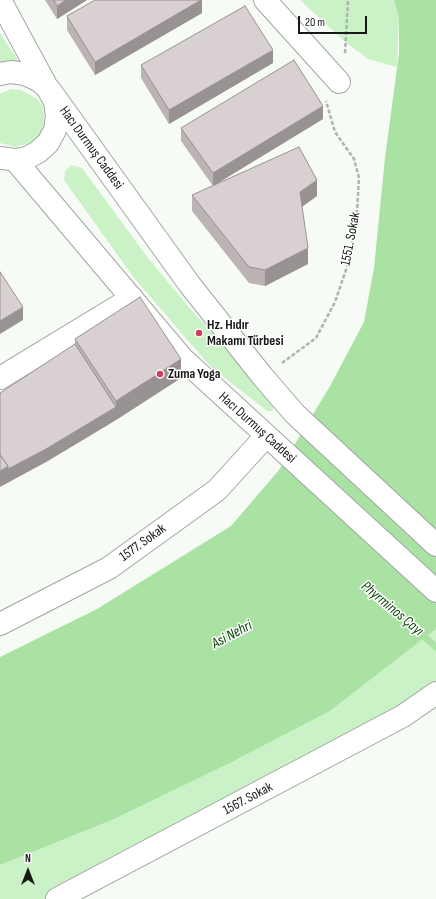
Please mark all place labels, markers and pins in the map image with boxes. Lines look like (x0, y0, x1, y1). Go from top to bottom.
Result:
place label: Hz. Hıdır Makamı Türbesi (207, 317, 284, 350)
marker: Hz. Hıdır Makamı Türbesi (194, 328, 204, 338)
place label: Zuma Yoga (168, 366, 221, 382)
marker: Zuma Yoga (155, 369, 165, 379)

